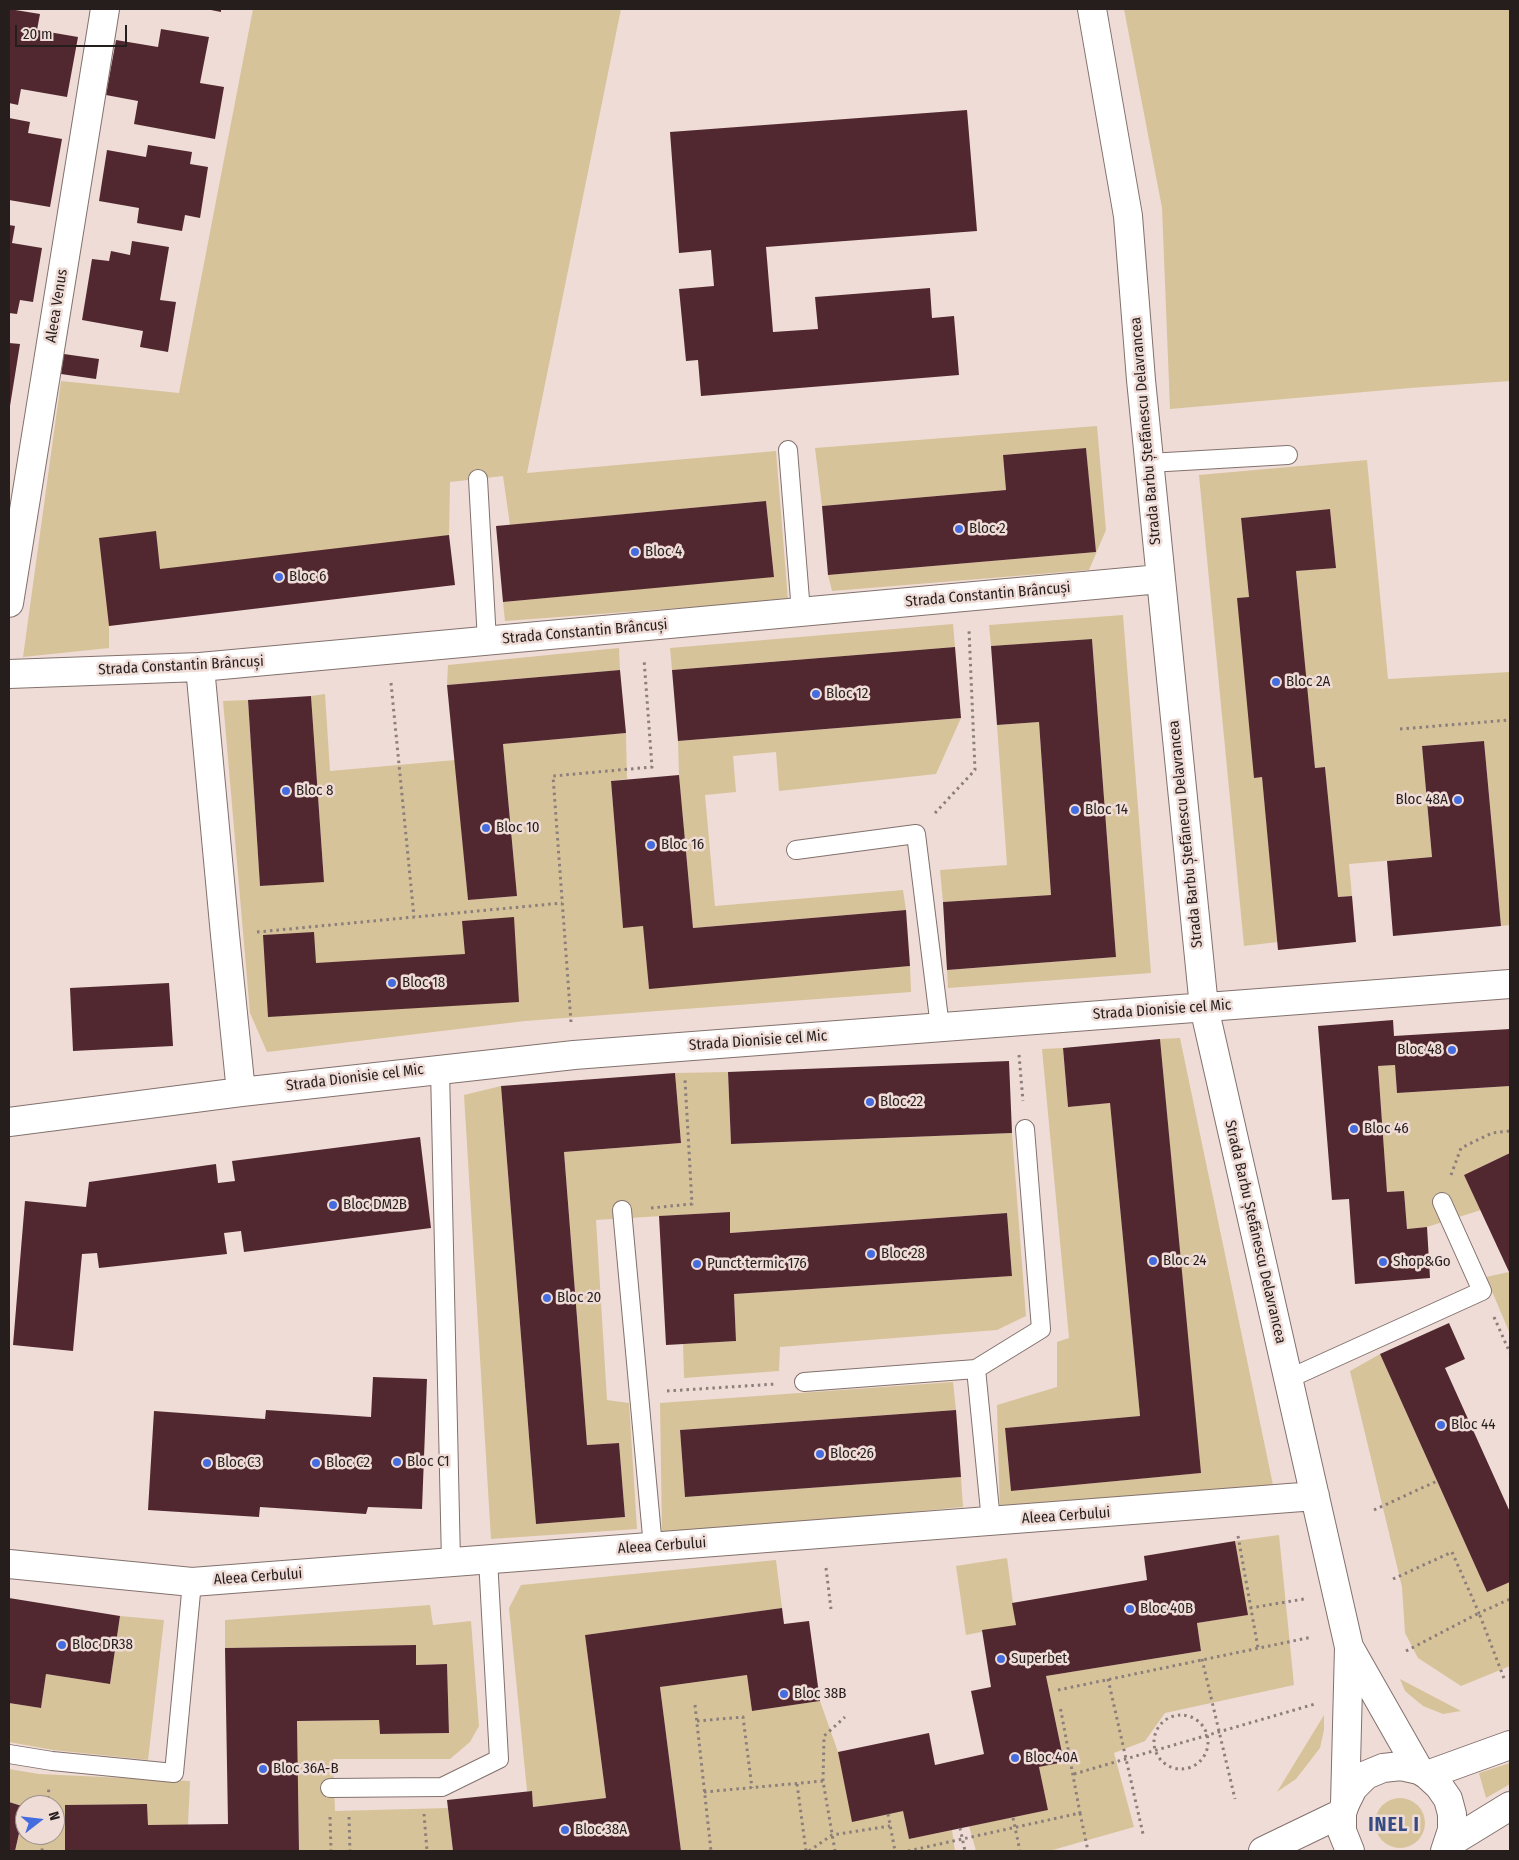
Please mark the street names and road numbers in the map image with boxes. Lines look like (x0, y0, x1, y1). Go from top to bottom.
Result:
street label: Aleea Venus (42, 268, 72, 344)
street label: Strada Barbu Ștefănescu Delavrancea (1127, 316, 1165, 546)
street label: Strada Constantin Brâncuși (905, 579, 1071, 611)
street label: Strada Constantin Brâncuși (502, 616, 668, 648)
street label: Strada Constantin Brâncuși (98, 653, 264, 679)
street label: Strada Barbu Ștefănescu Delavrancea (1165, 719, 1207, 949)
street label: Strada Dionisie cel Mic (1092, 996, 1232, 1024)
street label: Strada Dionisie cel Mic (688, 1027, 828, 1055)
street label: Strada Dionisie cel Mic (285, 1061, 425, 1095)
street label: Strada Barbu Ștefănescu Delavrancea (1221, 1119, 1289, 1345)
street label: Aleea Cerbului (1021, 1504, 1111, 1528)
street label: Aleea Cerbului (617, 1534, 707, 1558)
street label: Aleea Cerbului (213, 1565, 303, 1589)

